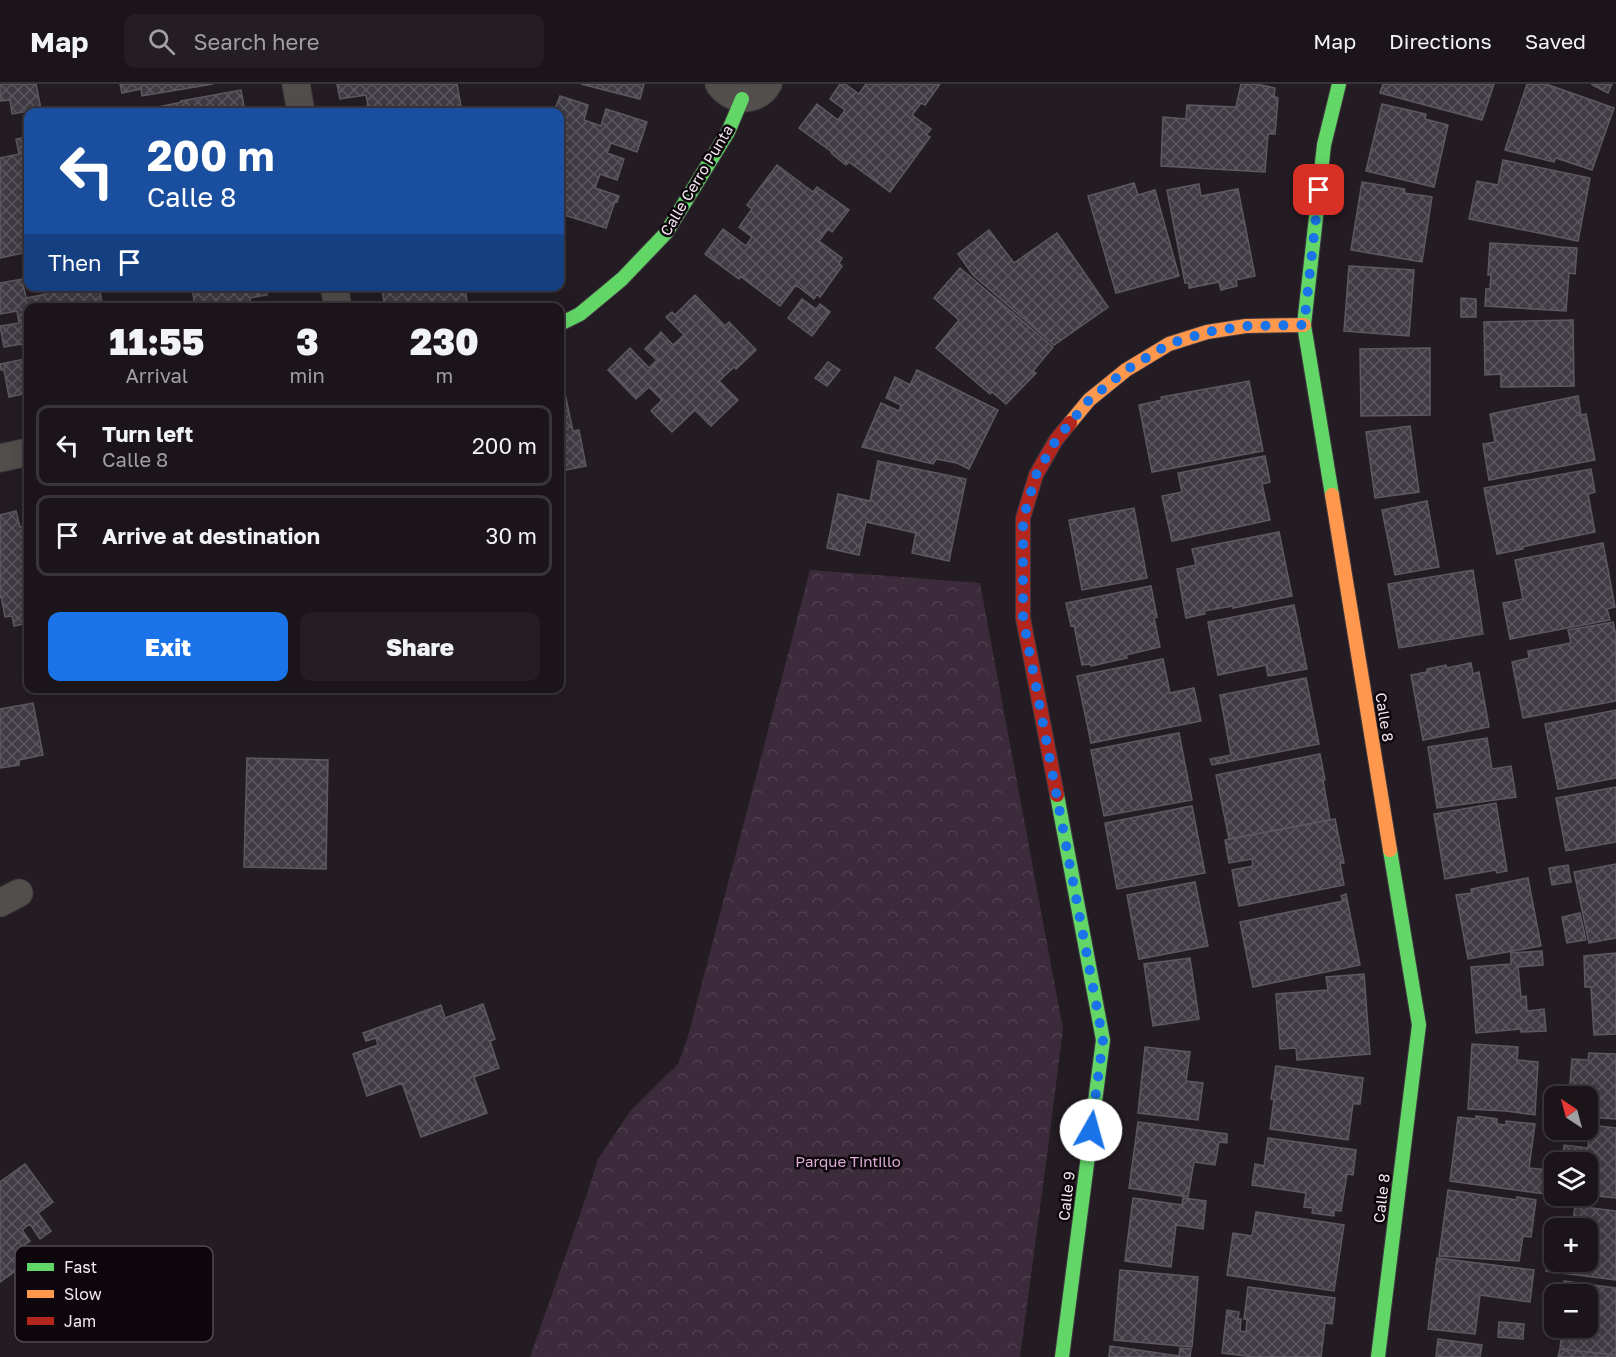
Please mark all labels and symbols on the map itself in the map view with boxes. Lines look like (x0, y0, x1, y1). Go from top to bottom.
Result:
street label: Calle Cerro Punta (656, 121, 736, 239)
pin (1293, 164, 1344, 215)
street label: Calle 8 (1372, 691, 1398, 743)
north arrow (1544, 1086, 1598, 1140)
position arrow (1059, 1098, 1123, 1162)
park label: Parque Tintillo (795, 1152, 901, 1170)
street label: Calle 9 (1054, 1170, 1078, 1222)
street label: Calle 8 (1369, 1172, 1393, 1224)
legend (15, 1246, 213, 1342)
text: Fast (64, 1257, 97, 1277)
text: Slow (64, 1284, 102, 1304)
text: Jam (64, 1311, 96, 1331)

